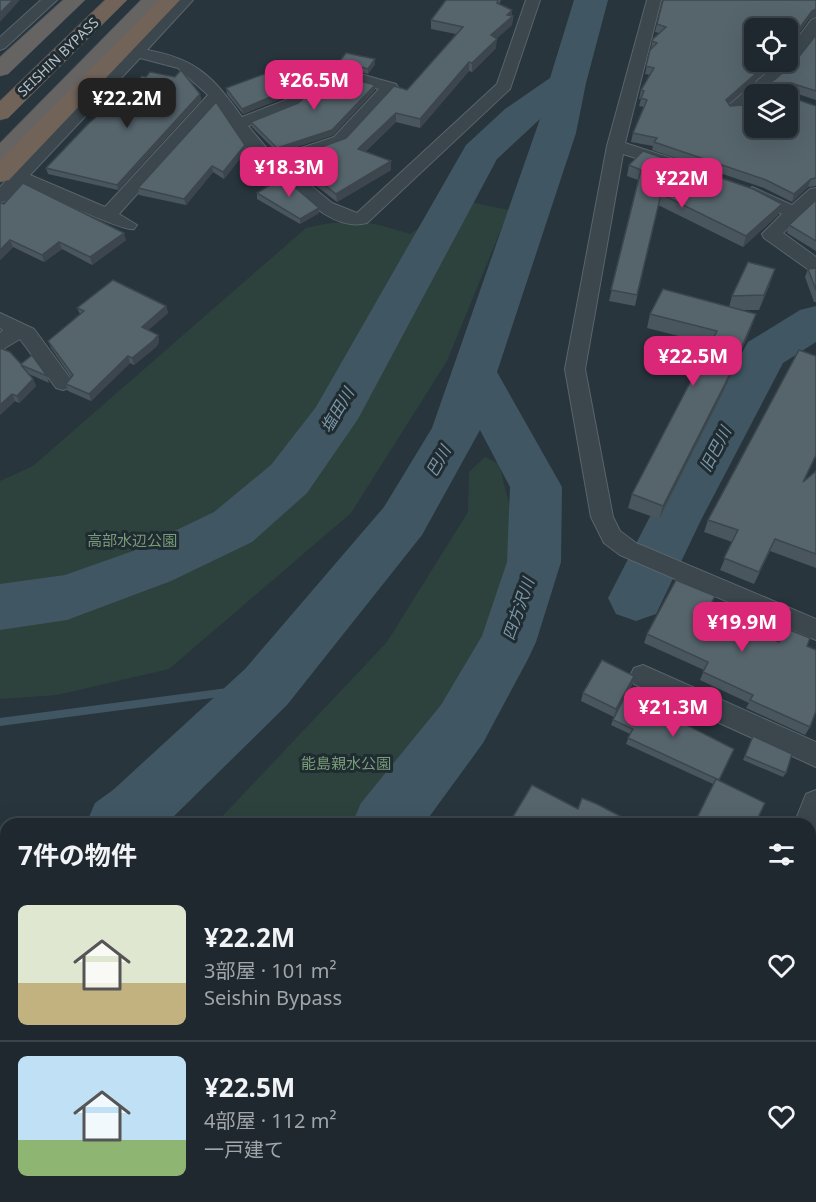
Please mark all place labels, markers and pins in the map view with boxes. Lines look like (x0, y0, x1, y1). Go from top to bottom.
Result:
pin: ¥26.5M (265, 60, 363, 111)
pin: ¥22.2M (78, 78, 176, 129)
pin: ¥18.3M (240, 147, 338, 198)
pin: ¥22M (646, 158, 718, 209)
pin: ¥22.5M (644, 336, 742, 387)
pin: ¥19.9M (693, 602, 791, 653)
pin: ¥21.3M (624, 687, 722, 738)

